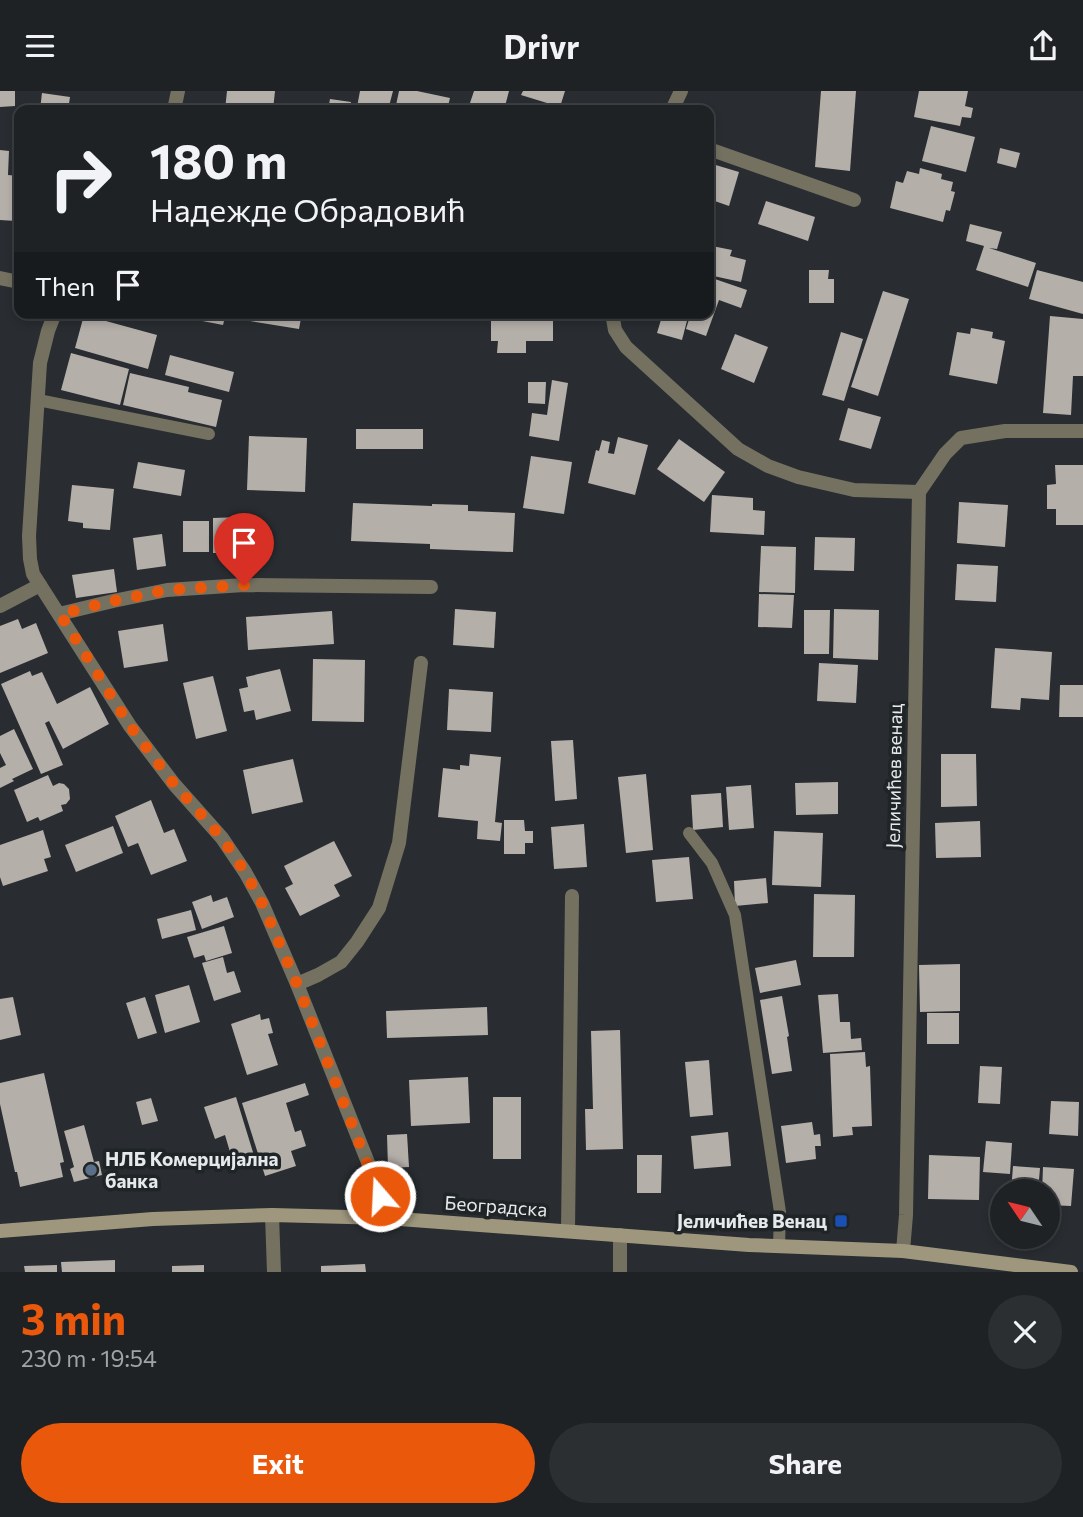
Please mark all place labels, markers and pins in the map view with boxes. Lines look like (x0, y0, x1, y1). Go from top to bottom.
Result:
pin (214, 513, 274, 585)
place label: НЛБ Комерцијална банка (105, 1147, 279, 1192)
marker: НЛБ Комерцијална банка (83, 1162, 99, 1178)
place label: Јеличићев Венац (677, 1209, 827, 1232)
marker: Јеличићев Венац (833, 1213, 849, 1229)

